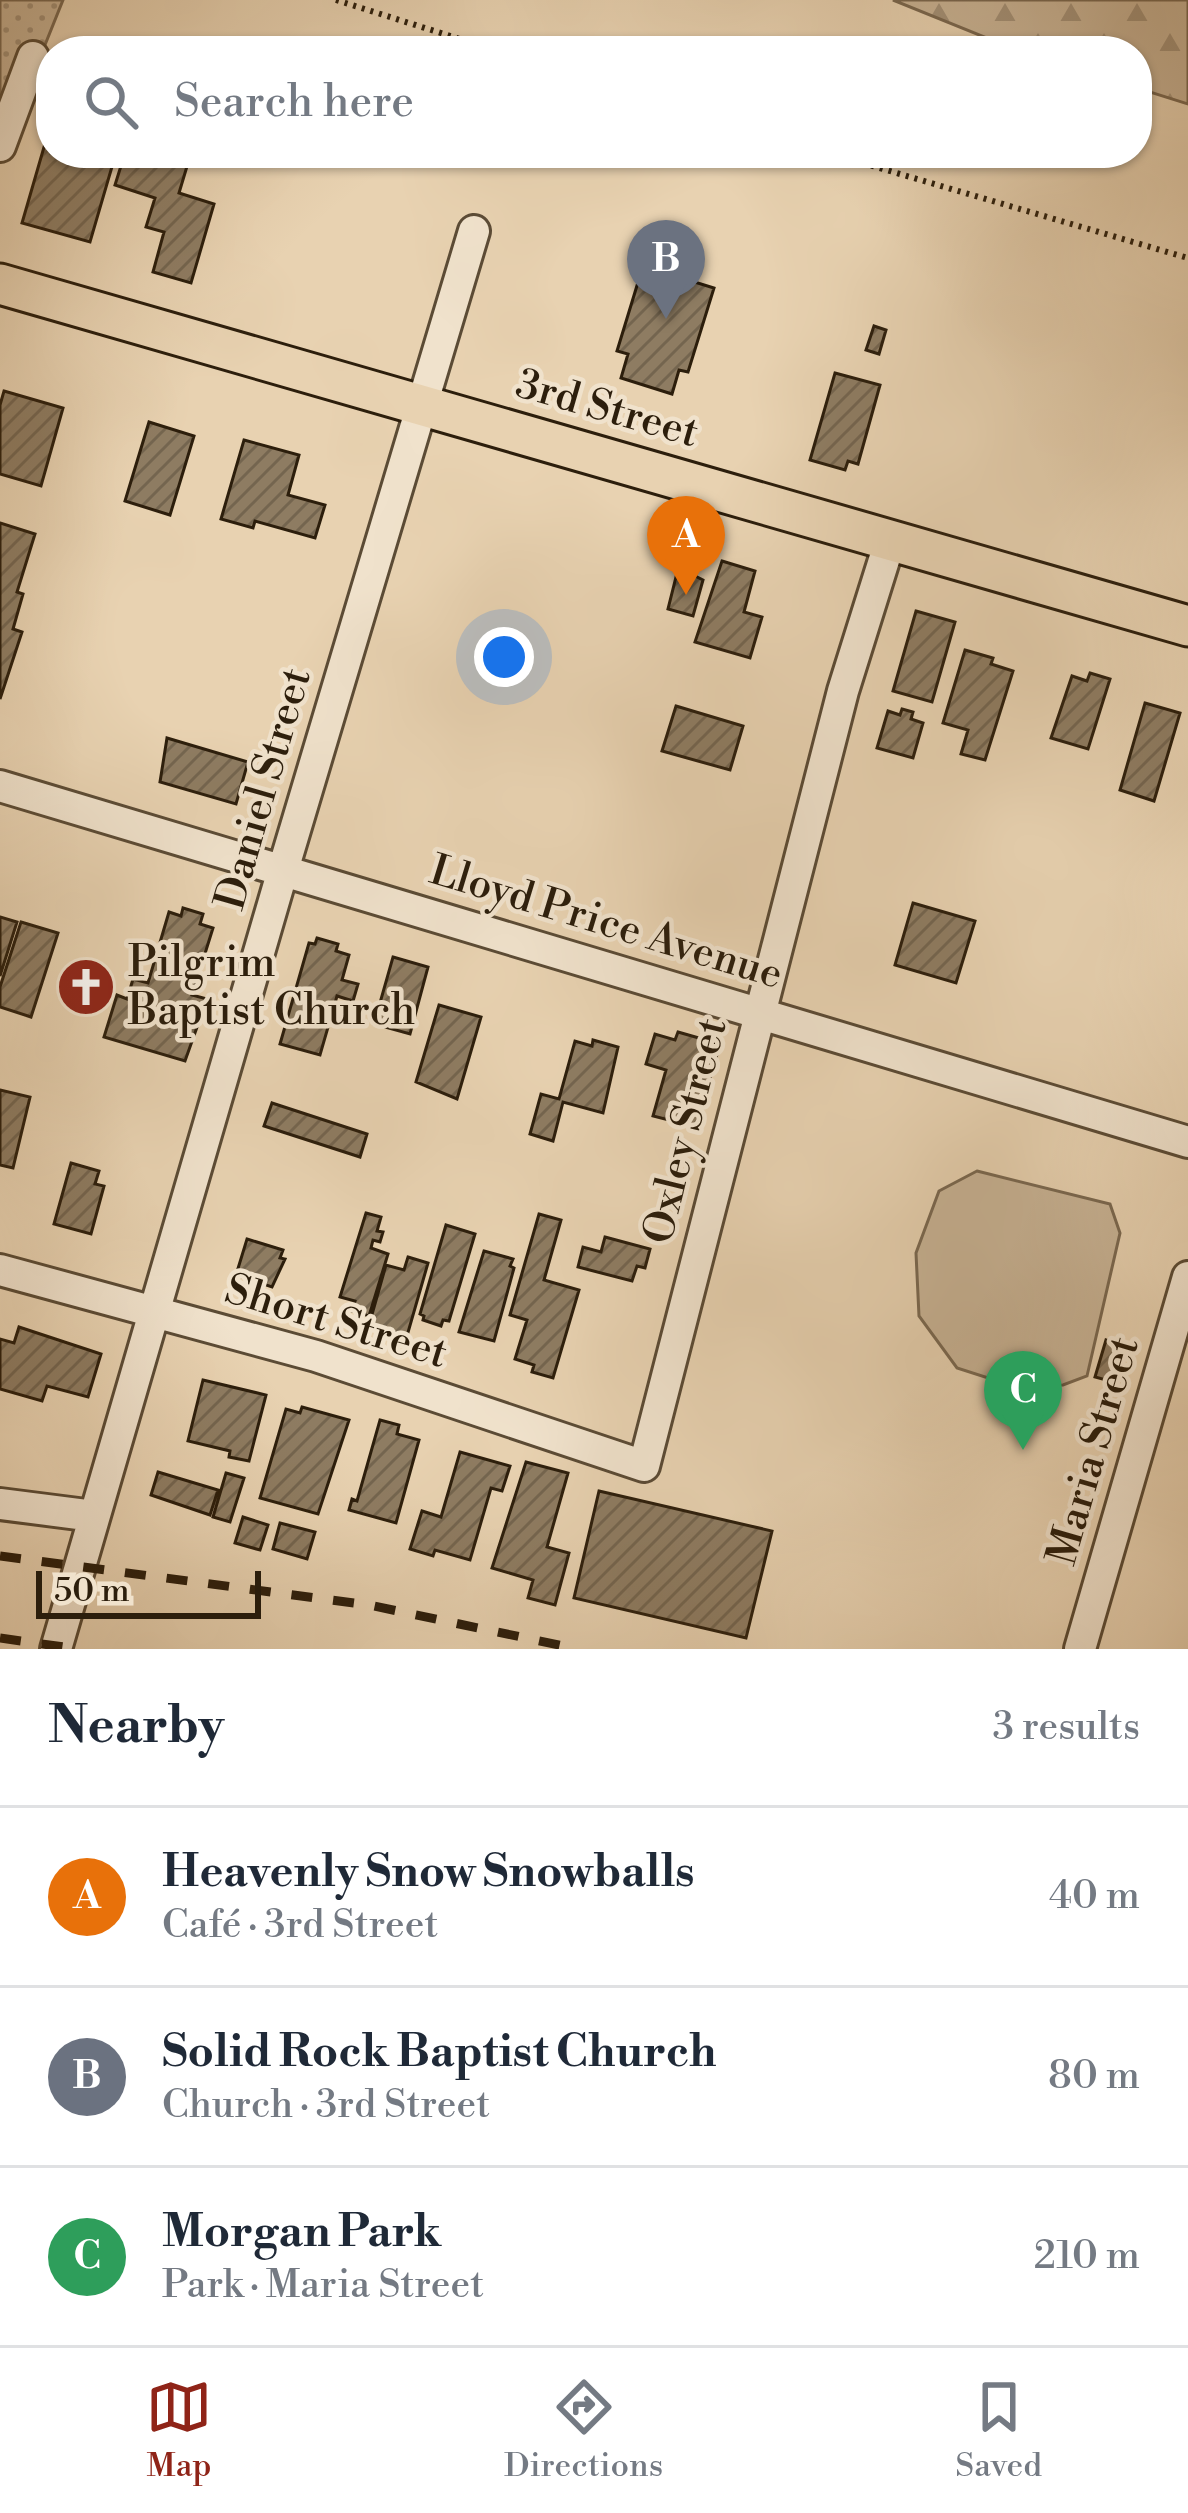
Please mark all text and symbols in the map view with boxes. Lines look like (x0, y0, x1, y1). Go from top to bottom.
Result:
search box (36, 36, 1152, 168)
icon: search (78, 69, 144, 135)
text: Search here (174, 74, 414, 131)
pin: B (627, 220, 705, 319)
street label: 3rd Street (510, 358, 705, 460)
pin: A (647, 496, 725, 595)
your location (474, 627, 534, 687)
street label: Daniel Street (204, 662, 324, 916)
street label: Lloyd Price Avenue (423, 844, 789, 1003)
place label: Pilgrim Baptist Church (127, 937, 415, 1038)
church icon: Pilgrim Baptist Church (55, 956, 117, 1018)
street label: Oxley Street (632, 1013, 741, 1250)
street label: Short Street (218, 1263, 454, 1381)
street label: Maria Street (1036, 1331, 1152, 1571)
pin: C (984, 1351, 1062, 1450)
scale bar (36, 1565, 261, 1618)
text: 50 m (54, 1571, 130, 1612)
text: Nearby (48, 1695, 224, 1759)
text: 3 results (992, 1703, 1140, 1752)
text: Heavenly Snow Snowballs (162, 1844, 695, 1901)
text: A (73, 1872, 101, 1921)
text: 40 m (1049, 1872, 1140, 1921)
text: Café · 3rd Street (162, 1901, 438, 1950)
text: Solid Rock Baptist Church (162, 2024, 717, 2081)
text: B (72, 2052, 102, 2101)
text: 80 m (1048, 2052, 1140, 2101)
text: Church · 3rd Street (162, 2081, 490, 2130)
text: Morgan Park (162, 2204, 441, 2261)
text: C (73, 2232, 101, 2281)
text: 210 m (1034, 2232, 1140, 2281)
text: Park · Maria Street (162, 2261, 484, 2310)
tab: Map (146, 2374, 212, 2487)
tab: Directions (504, 2374, 663, 2487)
tab: Saved (955, 2374, 1042, 2487)

